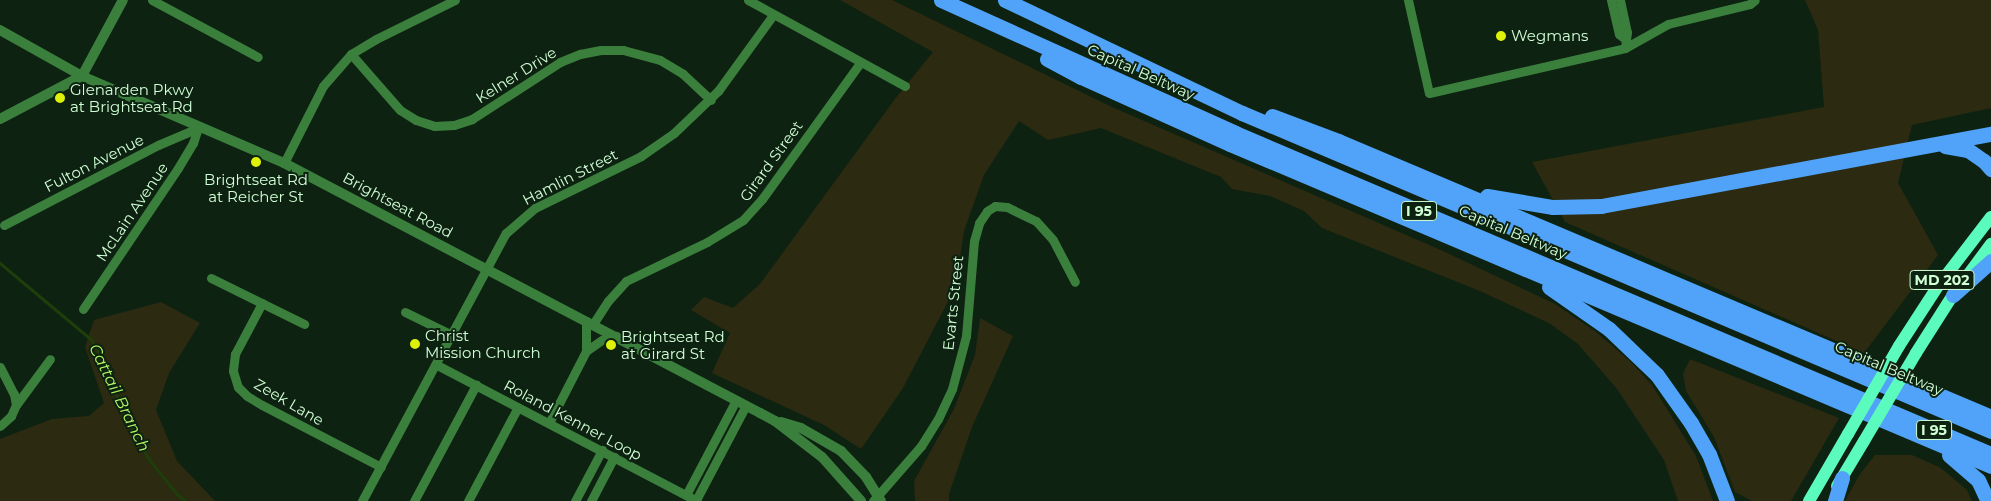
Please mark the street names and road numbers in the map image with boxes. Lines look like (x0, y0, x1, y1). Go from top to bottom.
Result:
street label: Capital Beltway (1084, 40, 1198, 104)
street label: Kelner Drive (472, 43, 560, 107)
street label: Girard Street (736, 117, 806, 205)
street label: Fulton Avenue (41, 130, 147, 196)
street label: Hamlin Street (519, 145, 621, 209)
street label: McLain Avenue (92, 159, 172, 265)
street label: Brightseat Road (340, 168, 456, 242)
road number: I 95 (1400, 200, 1438, 222)
street label: Capital Beltway (1456, 201, 1570, 263)
street label: Evarts Street (939, 255, 967, 351)
road number: MD 202 (1910, 268, 1974, 292)
street label: Capital Beltway (1832, 337, 1946, 399)
street label: Zeek Lane (251, 375, 327, 429)
street label: Roland Kenner Loop (501, 376, 645, 464)
road number: I 95 (1915, 418, 1953, 442)

